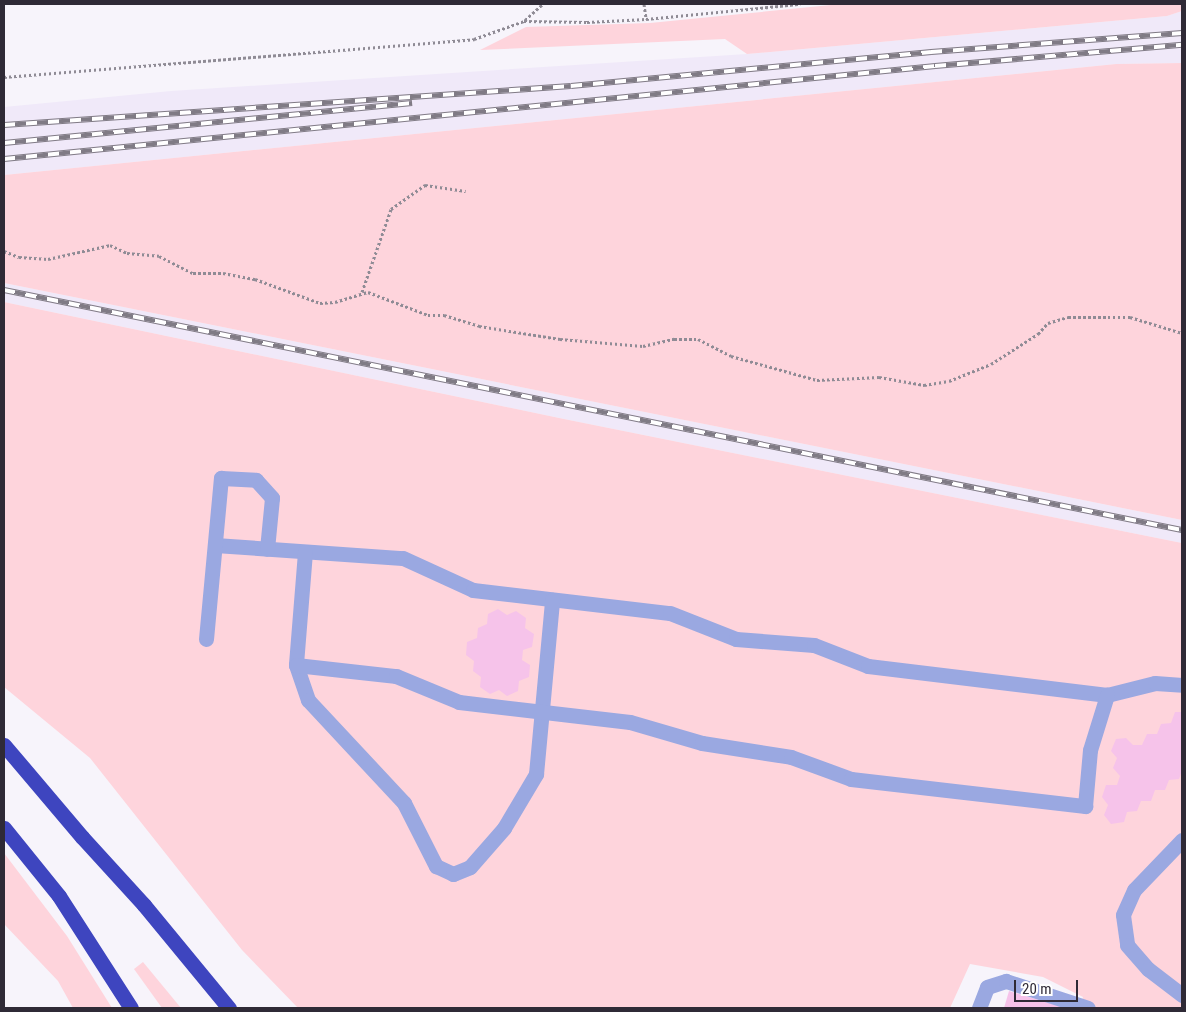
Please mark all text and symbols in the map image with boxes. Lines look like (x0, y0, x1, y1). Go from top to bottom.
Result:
scale bar (1016, 970, 1080, 1002)
text: 20 m (1022, 980, 1052, 998)

